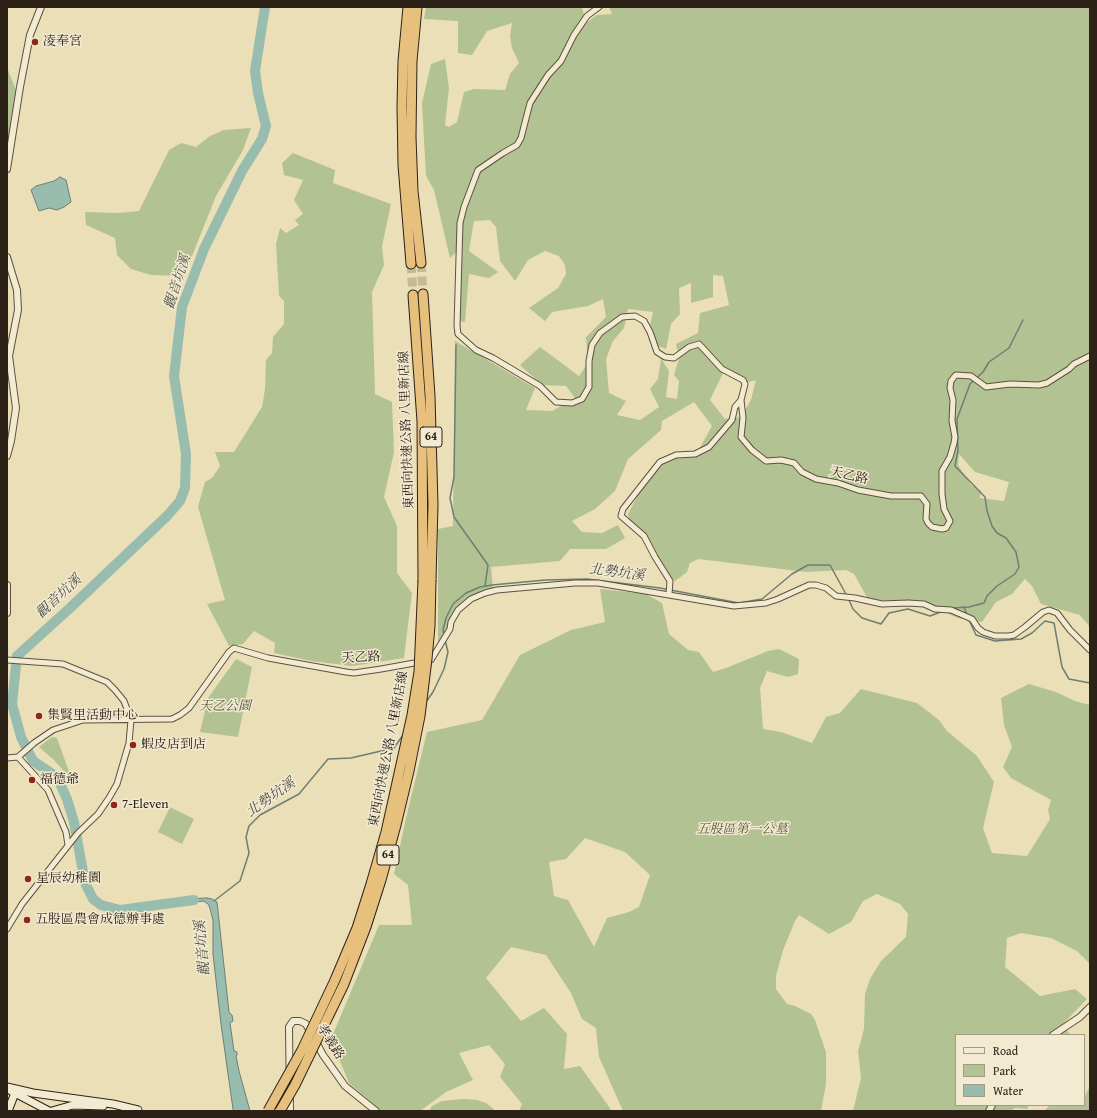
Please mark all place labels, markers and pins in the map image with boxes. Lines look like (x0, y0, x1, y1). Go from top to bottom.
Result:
place label: 凌奉宮 (43, 34, 82, 50)
marker: 凌奉宮 (30, 37, 40, 47)
place label: 集賢里活動中心 (47, 708, 138, 724)
marker: 集賢里活動中心 (34, 711, 44, 721)
place label: 蝦皮店到店 (141, 737, 206, 753)
marker: 蝦皮店到店 (128, 740, 138, 750)
place label: 福德爺 (40, 772, 79, 788)
marker: 福德爺 (27, 775, 37, 785)
place label: 7-Eleven (122, 797, 169, 813)
marker: 7-Eleven (109, 800, 119, 810)
place label: 星辰幼稚園 (36, 871, 101, 887)
marker: 星辰幼稚園 (23, 874, 33, 884)
place label: 五股區農會成德辦事處 (35, 912, 165, 928)
marker: 五股區農會成德辦事處 (22, 915, 32, 925)

